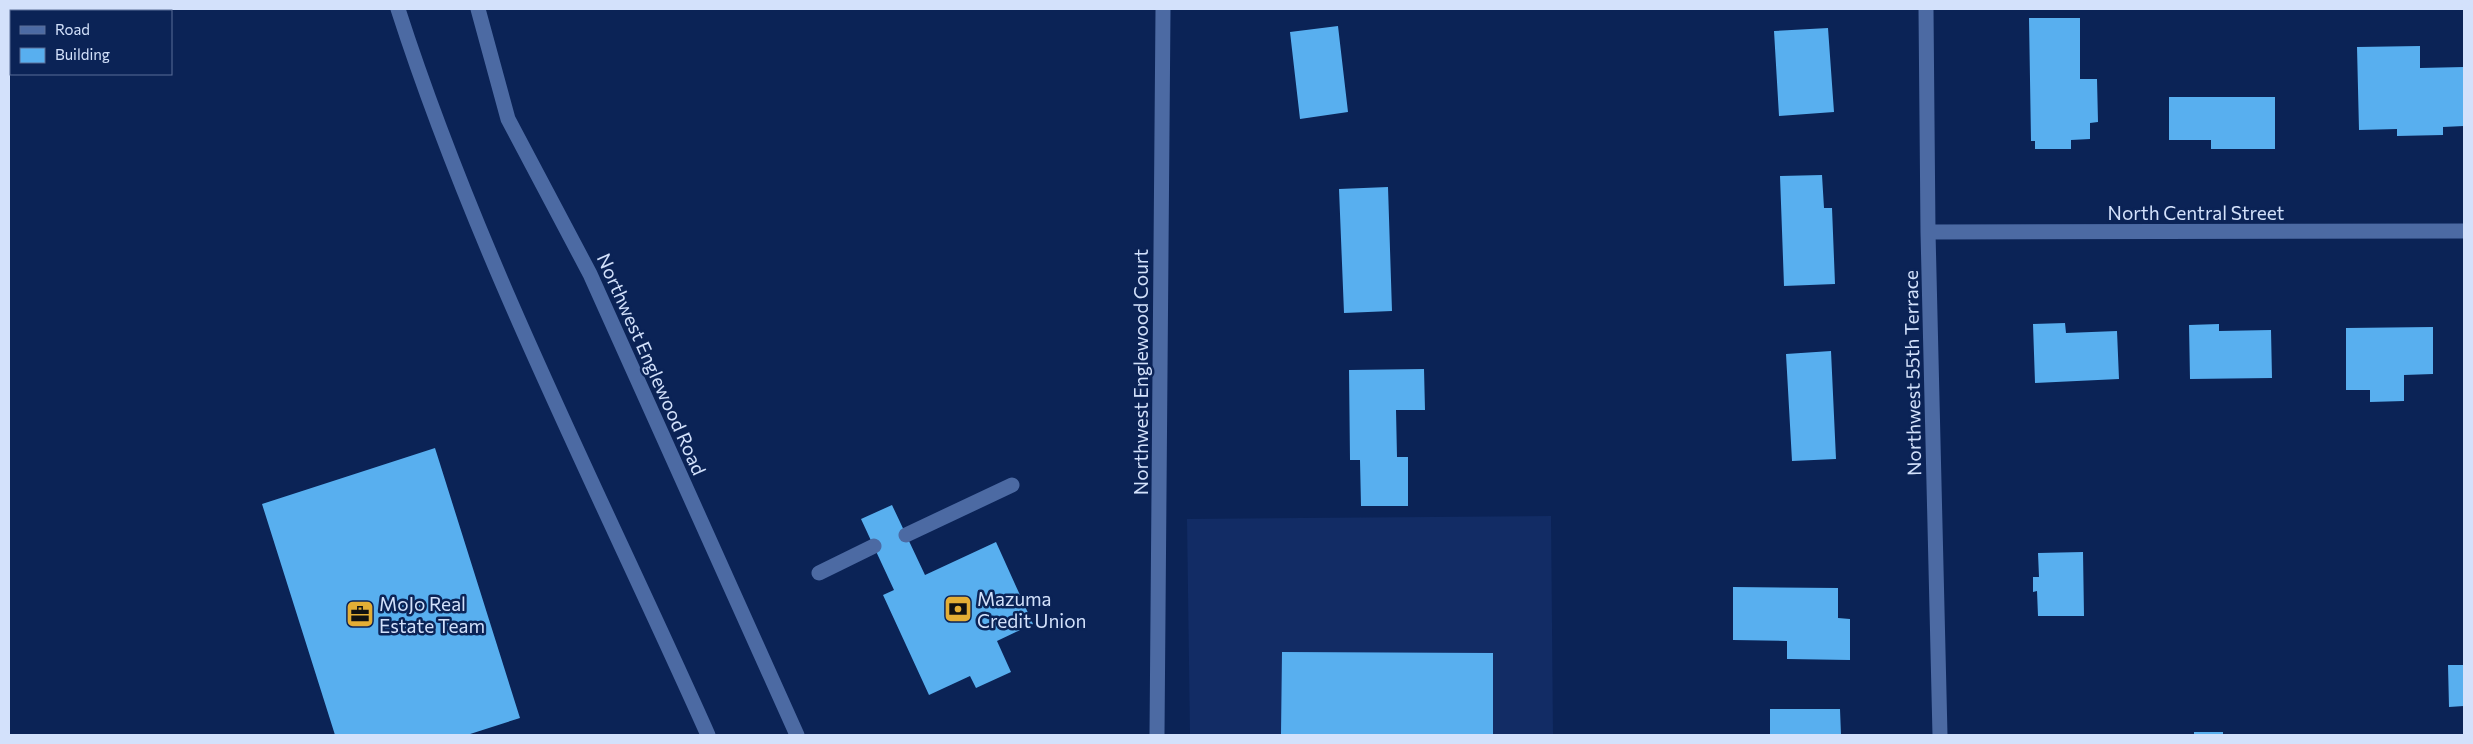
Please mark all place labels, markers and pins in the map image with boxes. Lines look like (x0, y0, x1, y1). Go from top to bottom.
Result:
place label: Mazuma Credit Union (977, 587, 1086, 632)
place label: MoJo Real Estate Team (379, 592, 485, 637)
bank icon: Mazuma Credit Union (943, 594, 973, 624)
office icon: MoJo Real Estate Team (345, 599, 375, 629)

